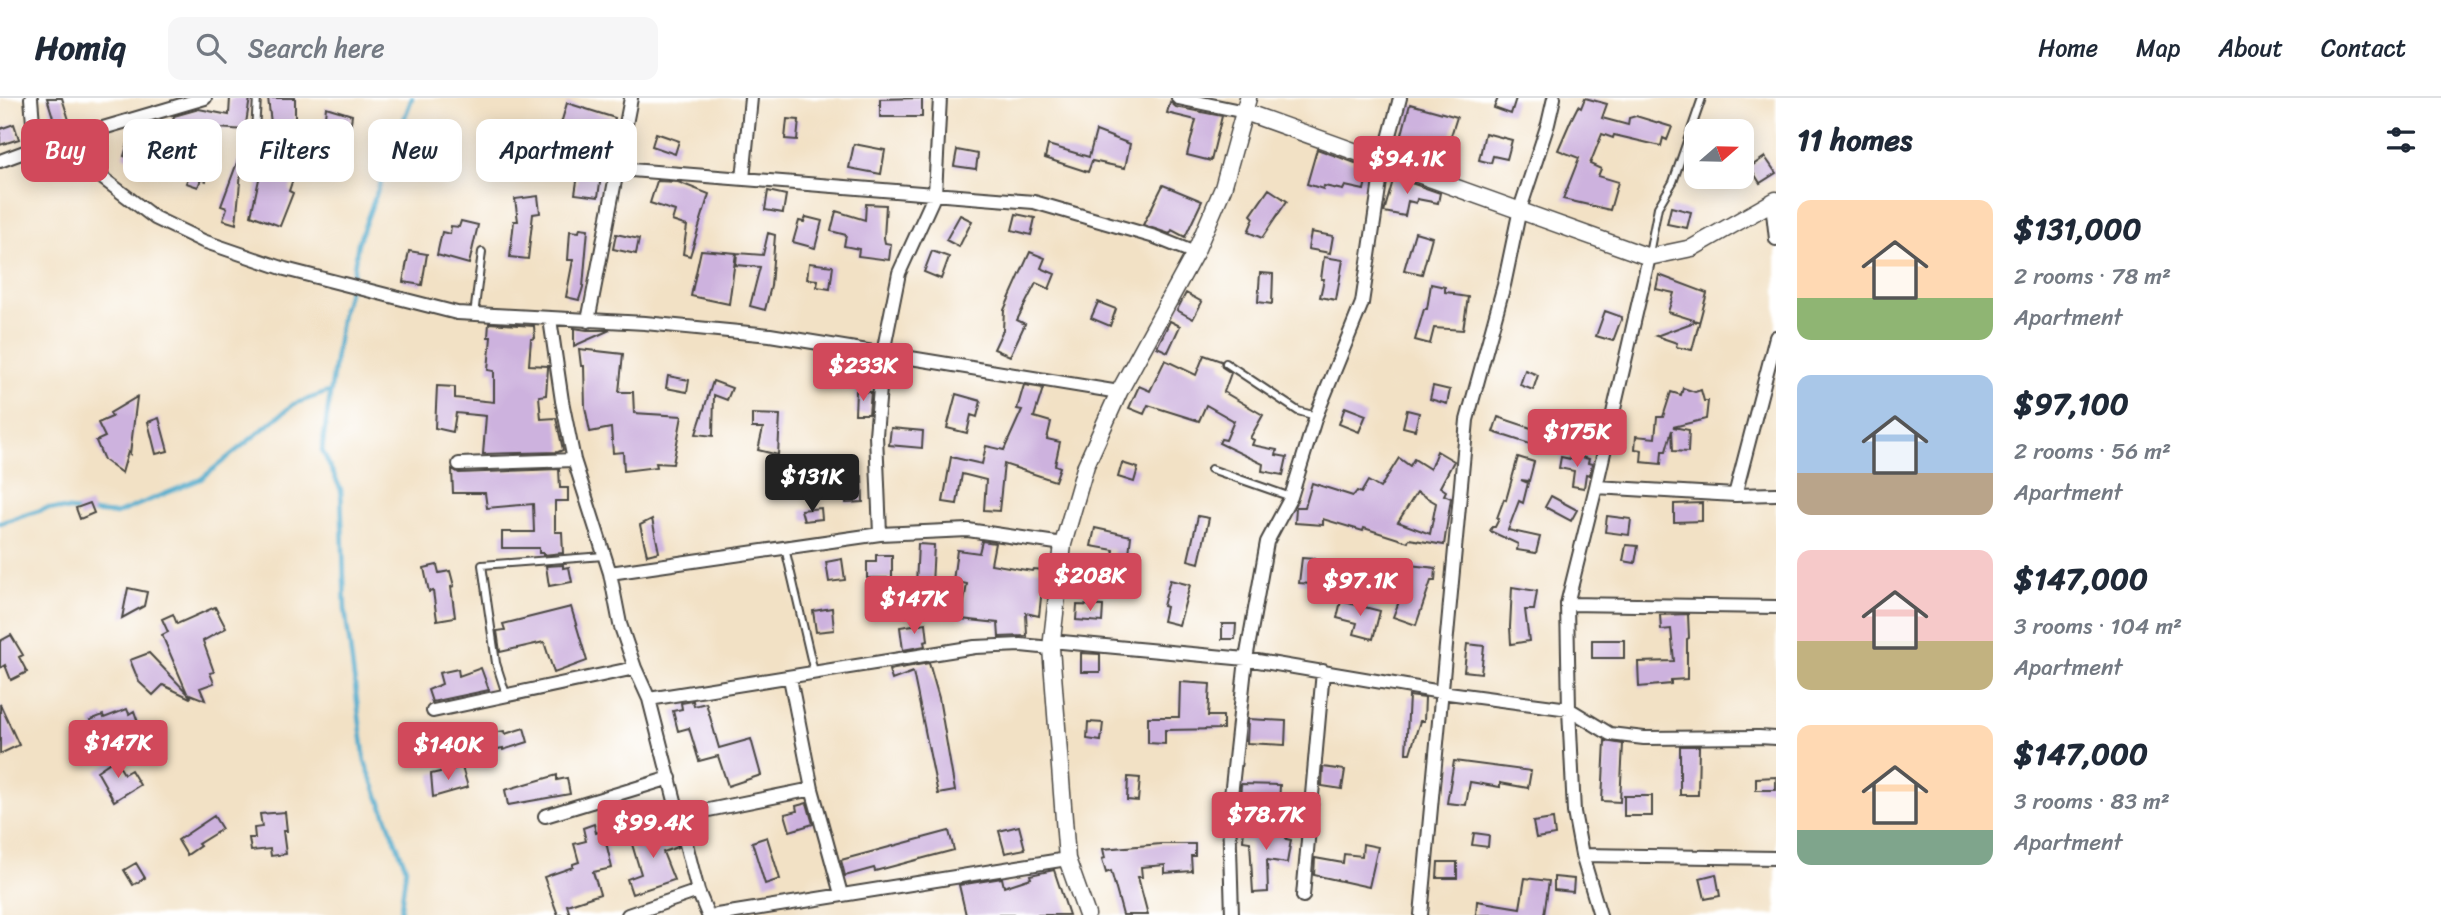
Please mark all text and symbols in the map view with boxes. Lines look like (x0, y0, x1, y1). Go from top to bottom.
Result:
search box (168, 17, 658, 80)
text: Homiq (35, 19, 126, 77)
text: Search here (248, 25, 385, 71)
text: Home (2038, 27, 2098, 69)
text: Map (2136, 27, 2180, 69)
text: About (2218, 27, 2283, 69)
text: Contact (2321, 27, 2406, 69)
icon: search (192, 29, 230, 67)
text: 11 homes (1797, 113, 1912, 167)
chip: Buy (21, 119, 109, 182)
chip: Rent (123, 119, 222, 182)
chip: Filters (236, 119, 354, 182)
chip: New (368, 119, 462, 182)
chip: Apartment (476, 119, 637, 182)
north arrow (1684, 119, 1754, 189)
map controls (1684, 119, 1754, 189)
icon: filters (2382, 121, 2420, 159)
pin: $94.1K (1350, 136, 1464, 196)
text: $94.1K (1370, 138, 1444, 179)
text: $131,000 (2014, 202, 2141, 256)
icon: home (1853, 228, 1937, 312)
text: 2 rooms · 78 m² (2014, 256, 2171, 297)
text: Apartment (2014, 297, 2123, 338)
pin: $233K (814, 344, 912, 403)
text: $233K (829, 345, 897, 386)
text: $97,100 (2014, 377, 2129, 431)
icon: home (1853, 403, 1937, 487)
pin: $175K (1528, 410, 1626, 469)
text: $175K (1544, 411, 1610, 452)
text: 2 rooms · 56 m² (2014, 431, 2171, 472)
pin: $131K (763, 454, 861, 514)
text: $131K (781, 456, 843, 497)
text: Apartment (2014, 472, 2123, 513)
text: $147,000 (2014, 552, 2148, 606)
pin: $208K (1041, 554, 1139, 613)
text: $208K (1054, 555, 1126, 596)
pin: $97.1K (1303, 559, 1417, 618)
text: $97.1K (1323, 560, 1397, 601)
pin: $147K (865, 576, 963, 636)
text: $147K (881, 578, 947, 619)
icon: home (1853, 578, 1937, 662)
text: 3 rooms · 104 m² (2014, 606, 2182, 647)
text: Apartment (2014, 647, 2123, 688)
pin: $147K (69, 720, 167, 780)
text: $147K (85, 722, 151, 763)
pin: $140K (399, 722, 497, 782)
text: $140K (414, 724, 482, 765)
text: $147,000 (2014, 727, 2148, 781)
icon: home (1853, 753, 1937, 837)
text: 3 rooms · 83 m² (2014, 781, 2170, 822)
pin: $78.7K (1209, 792, 1323, 852)
text: $78.7K (1228, 794, 1304, 835)
pin: $99.4K (596, 800, 710, 860)
text: $99.4K (613, 802, 693, 843)
text: Apartment (2014, 822, 2123, 863)

